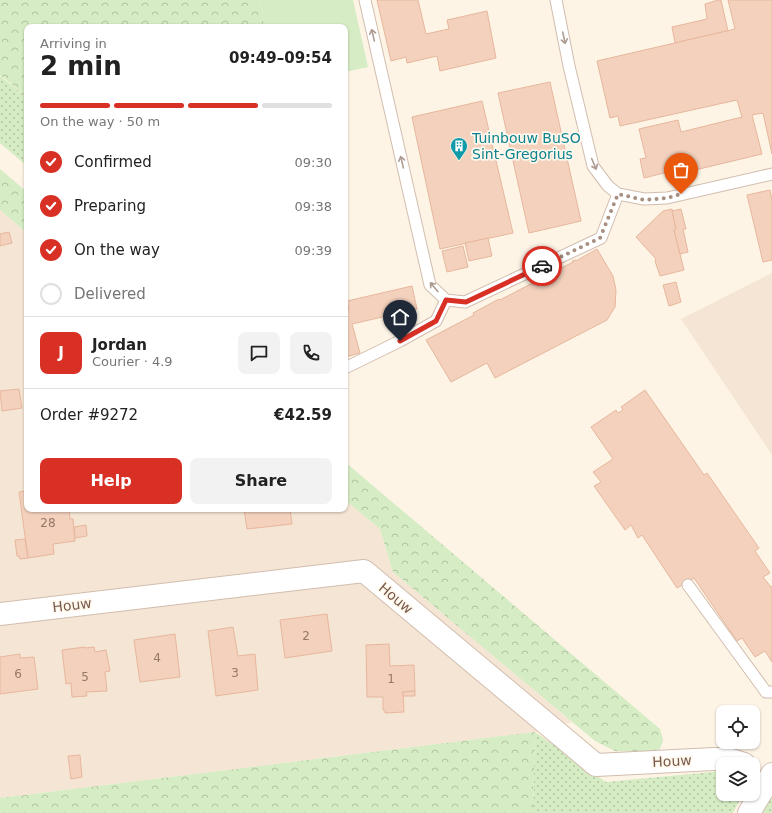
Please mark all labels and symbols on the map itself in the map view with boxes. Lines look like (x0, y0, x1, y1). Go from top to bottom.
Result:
one-way arrow (369, 29, 376, 42)
one-way arrow (560, 31, 568, 44)
place label: Tuinbouw BuSO Sint-Gregorius (471, 130, 581, 162)
building icon: Tuinbouw BuSO Sint-Gregorius (449, 136, 469, 161)
pin (664, 153, 698, 194)
one-way arrow (397, 156, 405, 169)
one-way arrow (591, 158, 598, 170)
courier (522, 246, 562, 286)
one-way arrow (429, 282, 438, 292)
pin (383, 300, 417, 341)
house number: 28 (40, 516, 56, 530)
street label: Houw (376, 579, 416, 617)
street label: Houw (51, 595, 93, 615)
house number: 2 (302, 629, 310, 643)
house number: 4 (153, 651, 161, 665)
house number: 3 (231, 666, 239, 680)
house number: 6 (14, 667, 22, 681)
house number: 5 (81, 670, 89, 684)
house number: 1 (387, 672, 395, 686)
street label: Houw (652, 752, 692, 770)

